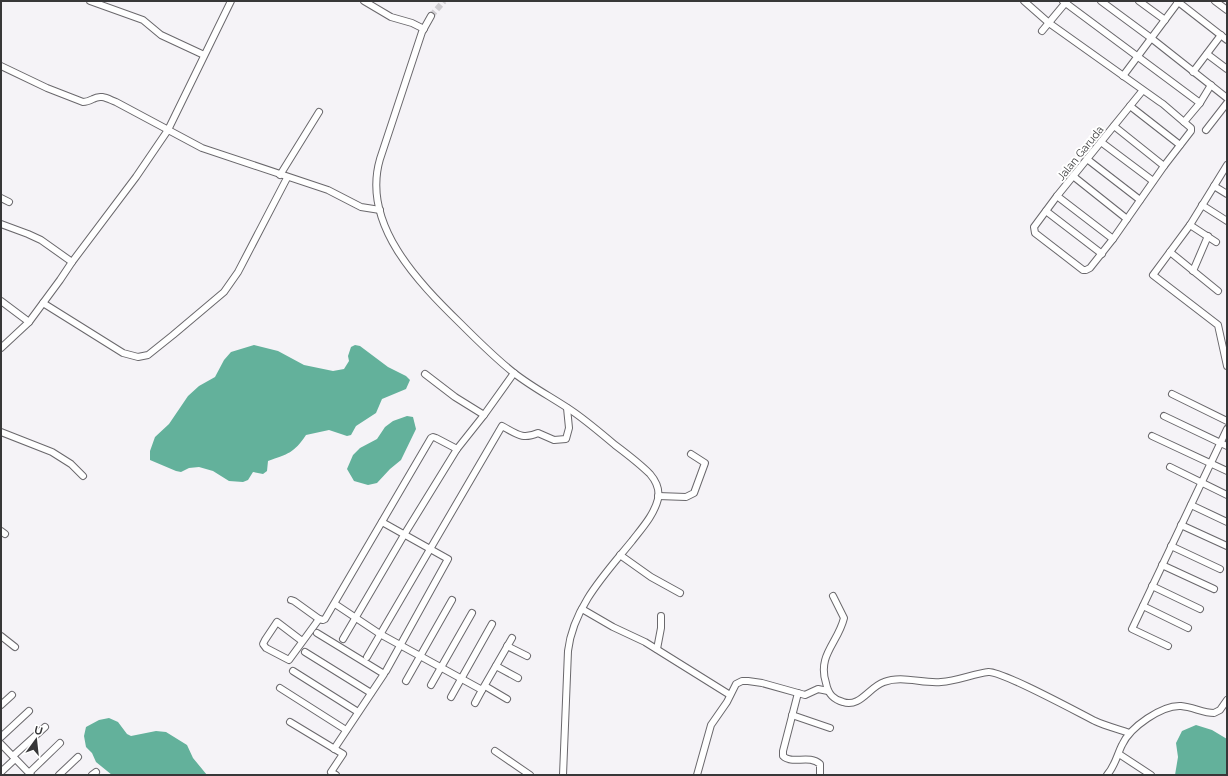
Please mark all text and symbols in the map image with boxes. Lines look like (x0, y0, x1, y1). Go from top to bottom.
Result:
street label: Jalan Garuda (1054, 123, 1106, 183)
north arrow (16, 720, 56, 760)
text: U (33, 723, 44, 738)

